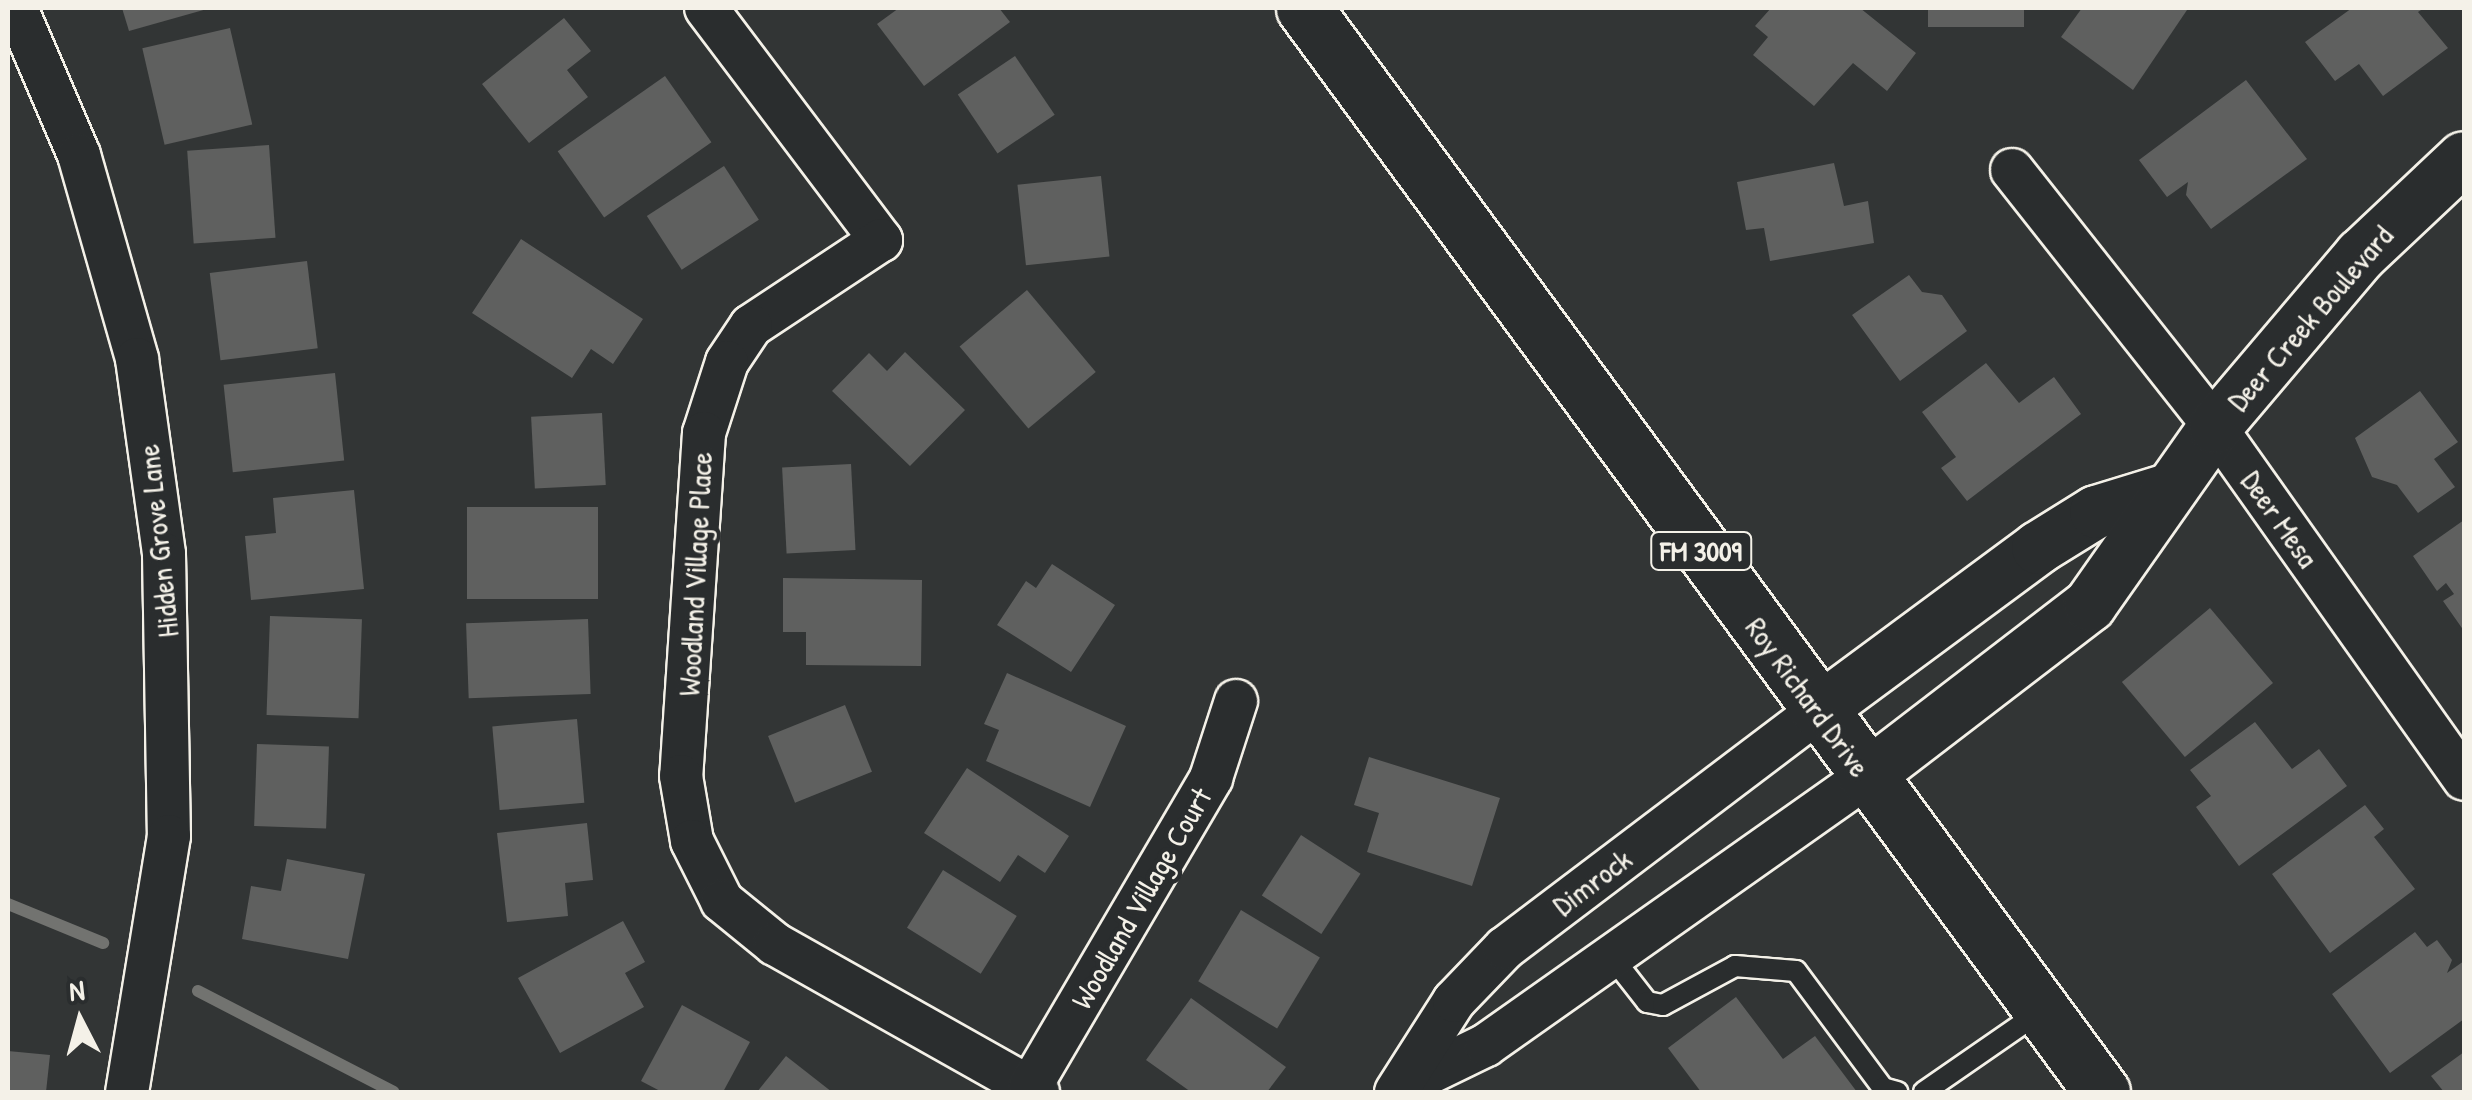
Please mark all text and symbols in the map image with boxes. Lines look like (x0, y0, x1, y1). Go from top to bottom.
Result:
street label: Deer Creek Boulevard (2220, 218, 2400, 418)
street label: Hidden Grove Lane (130, 443, 186, 639)
street label: Woodland Village Place (671, 451, 719, 697)
street label: Deer Mesa (2234, 464, 2326, 574)
road number: FM 3009 (1648, 528, 1754, 574)
street label: Roy Richard Drive (1738, 610, 1878, 784)
street label: Woodland Village Court (1063, 781, 1219, 1015)
street label: Dimrock (1546, 841, 1638, 923)
north arrow (30, 970, 130, 1070)
text: N (67, 970, 86, 1010)

